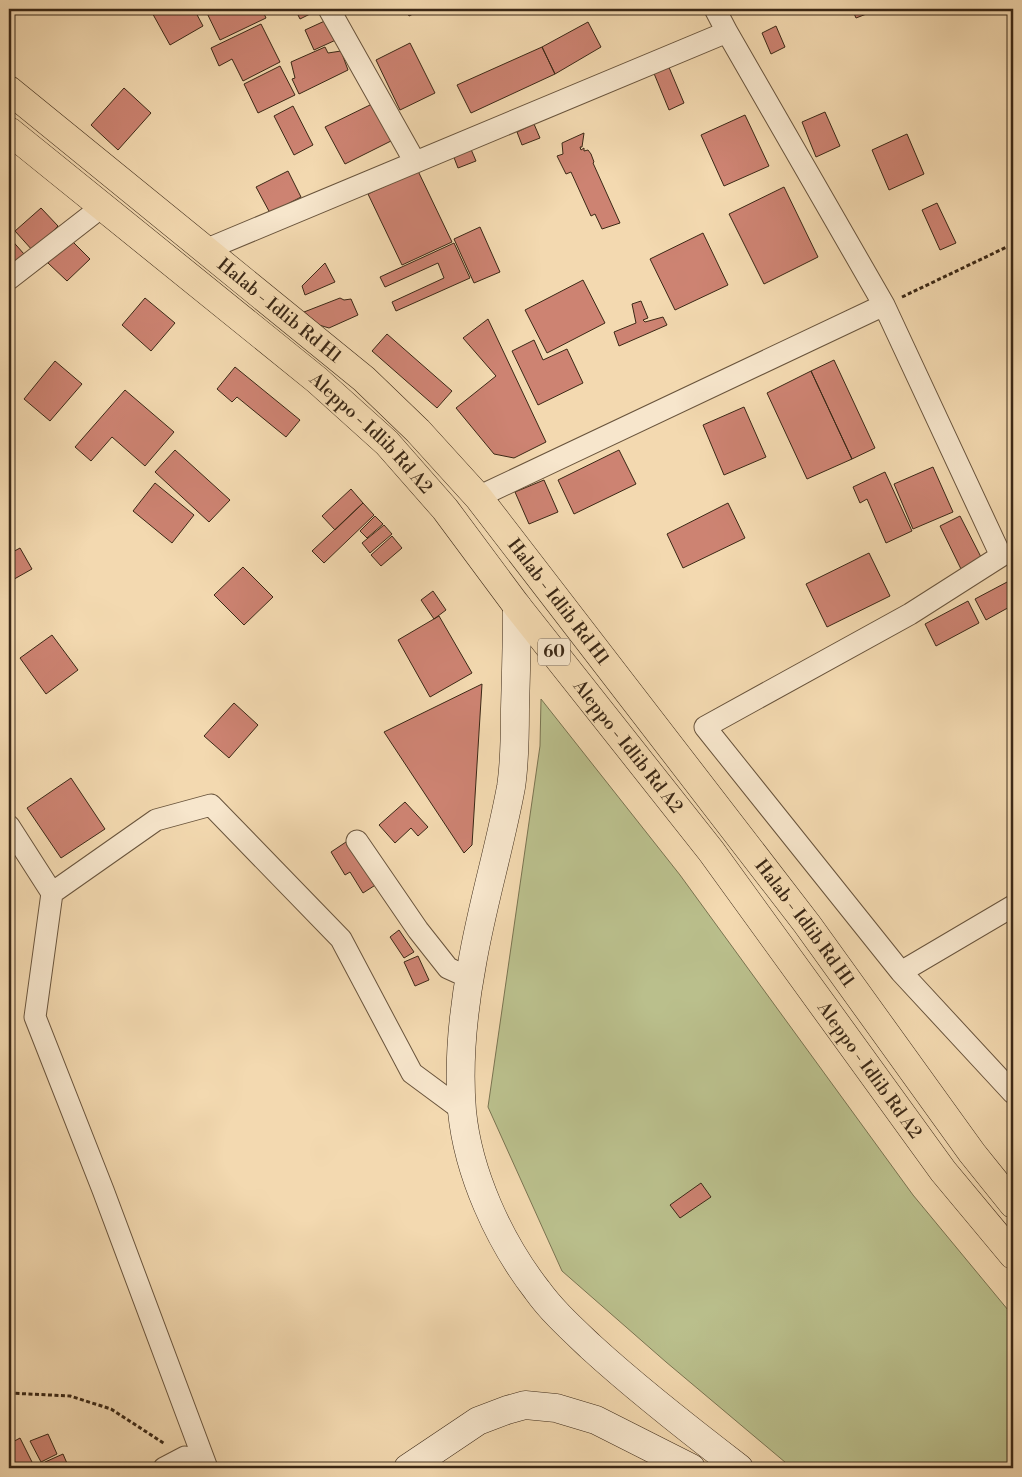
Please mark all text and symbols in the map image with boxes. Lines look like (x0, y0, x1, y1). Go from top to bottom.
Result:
street label: Halab - Idlib Rd H1 (213, 253, 347, 368)
street label: Aleppo - Idlib Rd A2 (304, 367, 438, 498)
street label: Halab - Idlib Rd H1 (503, 534, 615, 670)
road number: 60 (538, 638, 570, 666)
street label: Aleppo - Idlib Rd A2 (568, 674, 688, 818)
street label: Halab - Idlib Rd H1 (750, 855, 860, 992)
street label: Aleppo - Idlib Rd A2 (812, 996, 927, 1143)

